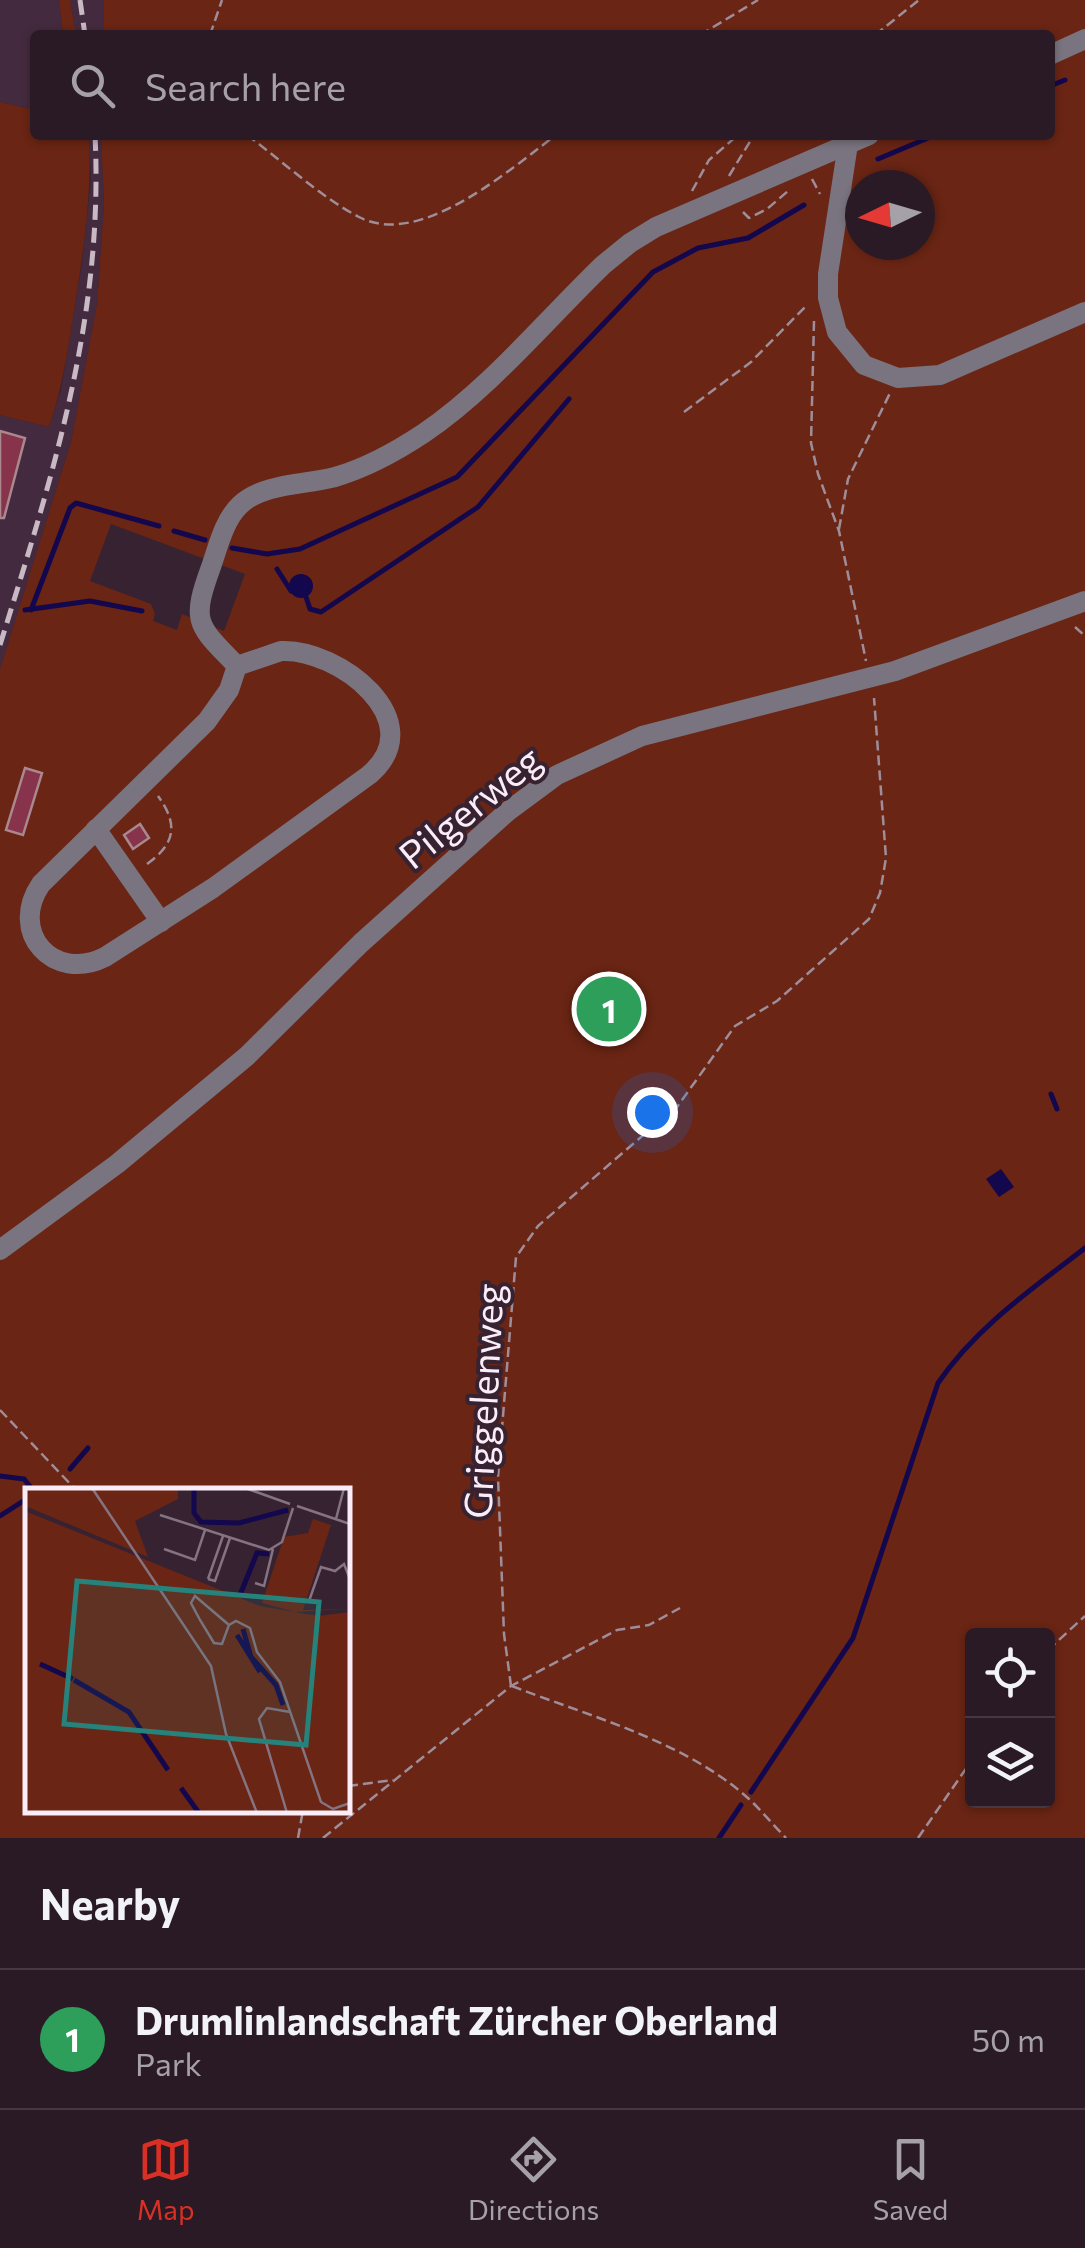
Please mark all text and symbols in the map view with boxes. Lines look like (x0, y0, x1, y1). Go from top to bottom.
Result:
search box (30, 30, 1055, 140)
icon: search (65, 58, 120, 113)
text: Search here (145, 62, 346, 109)
north arrow (845, 170, 935, 260)
street label: Pilgerweg (389, 735, 549, 877)
pin: 1 (576, 972, 642, 1046)
your location (627, 1087, 678, 1138)
street label: Griggelenweg (452, 1282, 512, 1520)
inset map (25, 1488, 350, 1813)
map controls (965, 1628, 1055, 1808)
button: locate (965, 1628, 1055, 1718)
button: layers (965, 1718, 1055, 1808)
text: Nearby (40, 1877, 180, 1929)
text: Drumlinlandschaft Zürcher Oberland (135, 1996, 778, 2043)
text: 1 (65, 2019, 80, 2059)
text: 50 m (972, 2019, 1045, 2059)
text: Park (135, 2043, 202, 2083)
tab: Map (137, 2132, 194, 2226)
tab: Directions (468, 2132, 599, 2226)
tab: Saved (873, 2132, 948, 2226)

